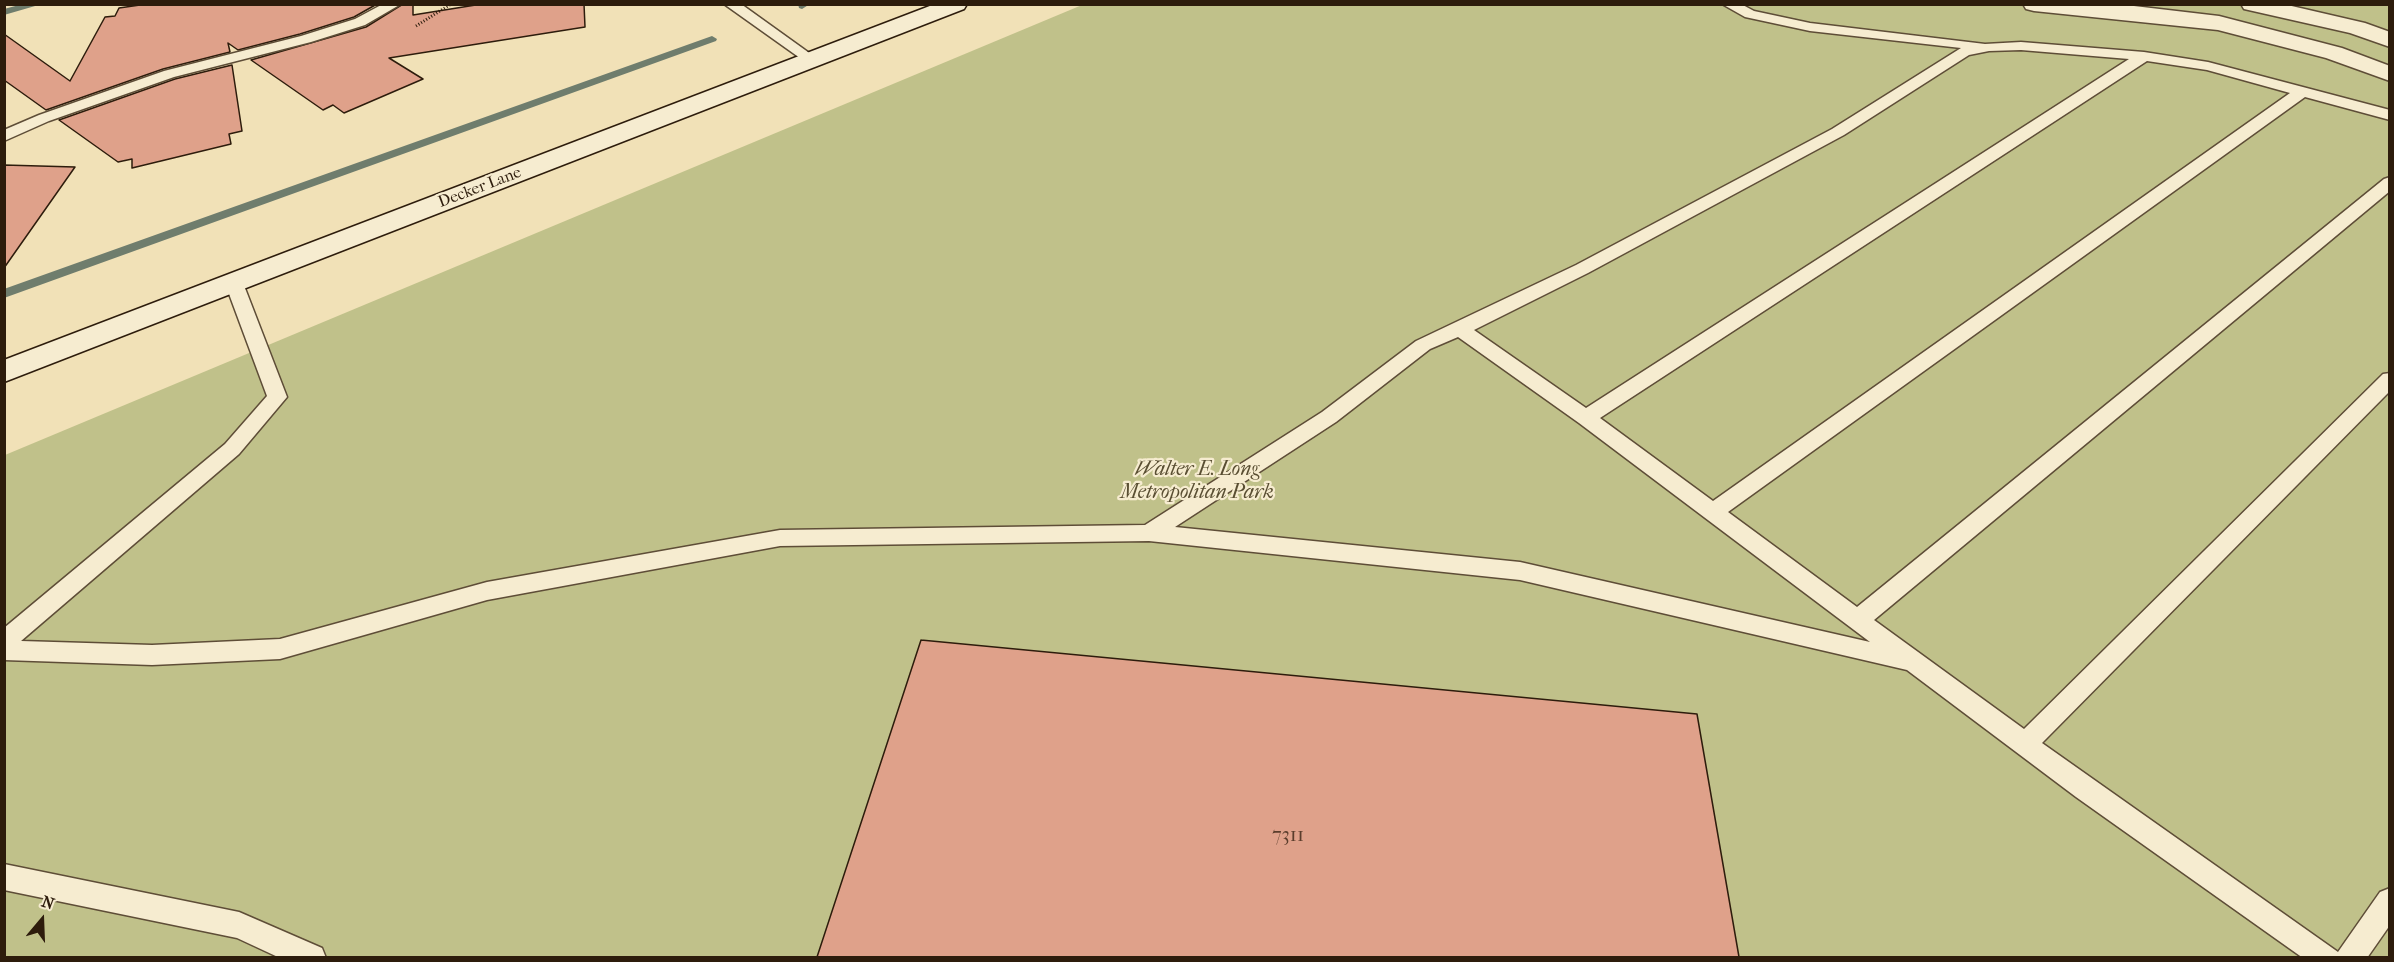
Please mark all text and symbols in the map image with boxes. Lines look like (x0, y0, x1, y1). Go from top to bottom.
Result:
street label: Decker Lane (436, 163, 524, 213)
park label: Walter E. Long Metropolitan Park (1120, 458, 1274, 505)
house number: 7311 (1272, 824, 1304, 848)
north arrow (12, 890, 72, 950)
text: N (39, 892, 57, 913)

